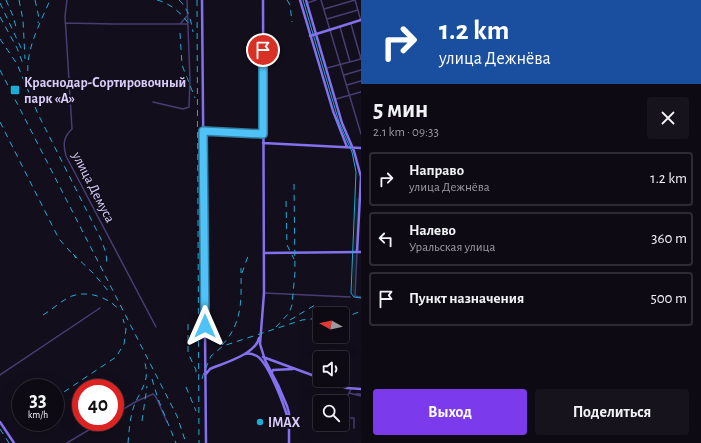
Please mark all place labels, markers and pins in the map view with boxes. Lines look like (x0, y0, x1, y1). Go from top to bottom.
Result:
pin (246, 33, 280, 67)
place label: Краснодар-Сортировочный парк «А» (24, 76, 186, 106)
marker: Краснодар-Сортировочный парк «А» (9, 84, 21, 96)
place label: IMAX (268, 416, 300, 430)
marker: IMAX (255, 417, 265, 427)

